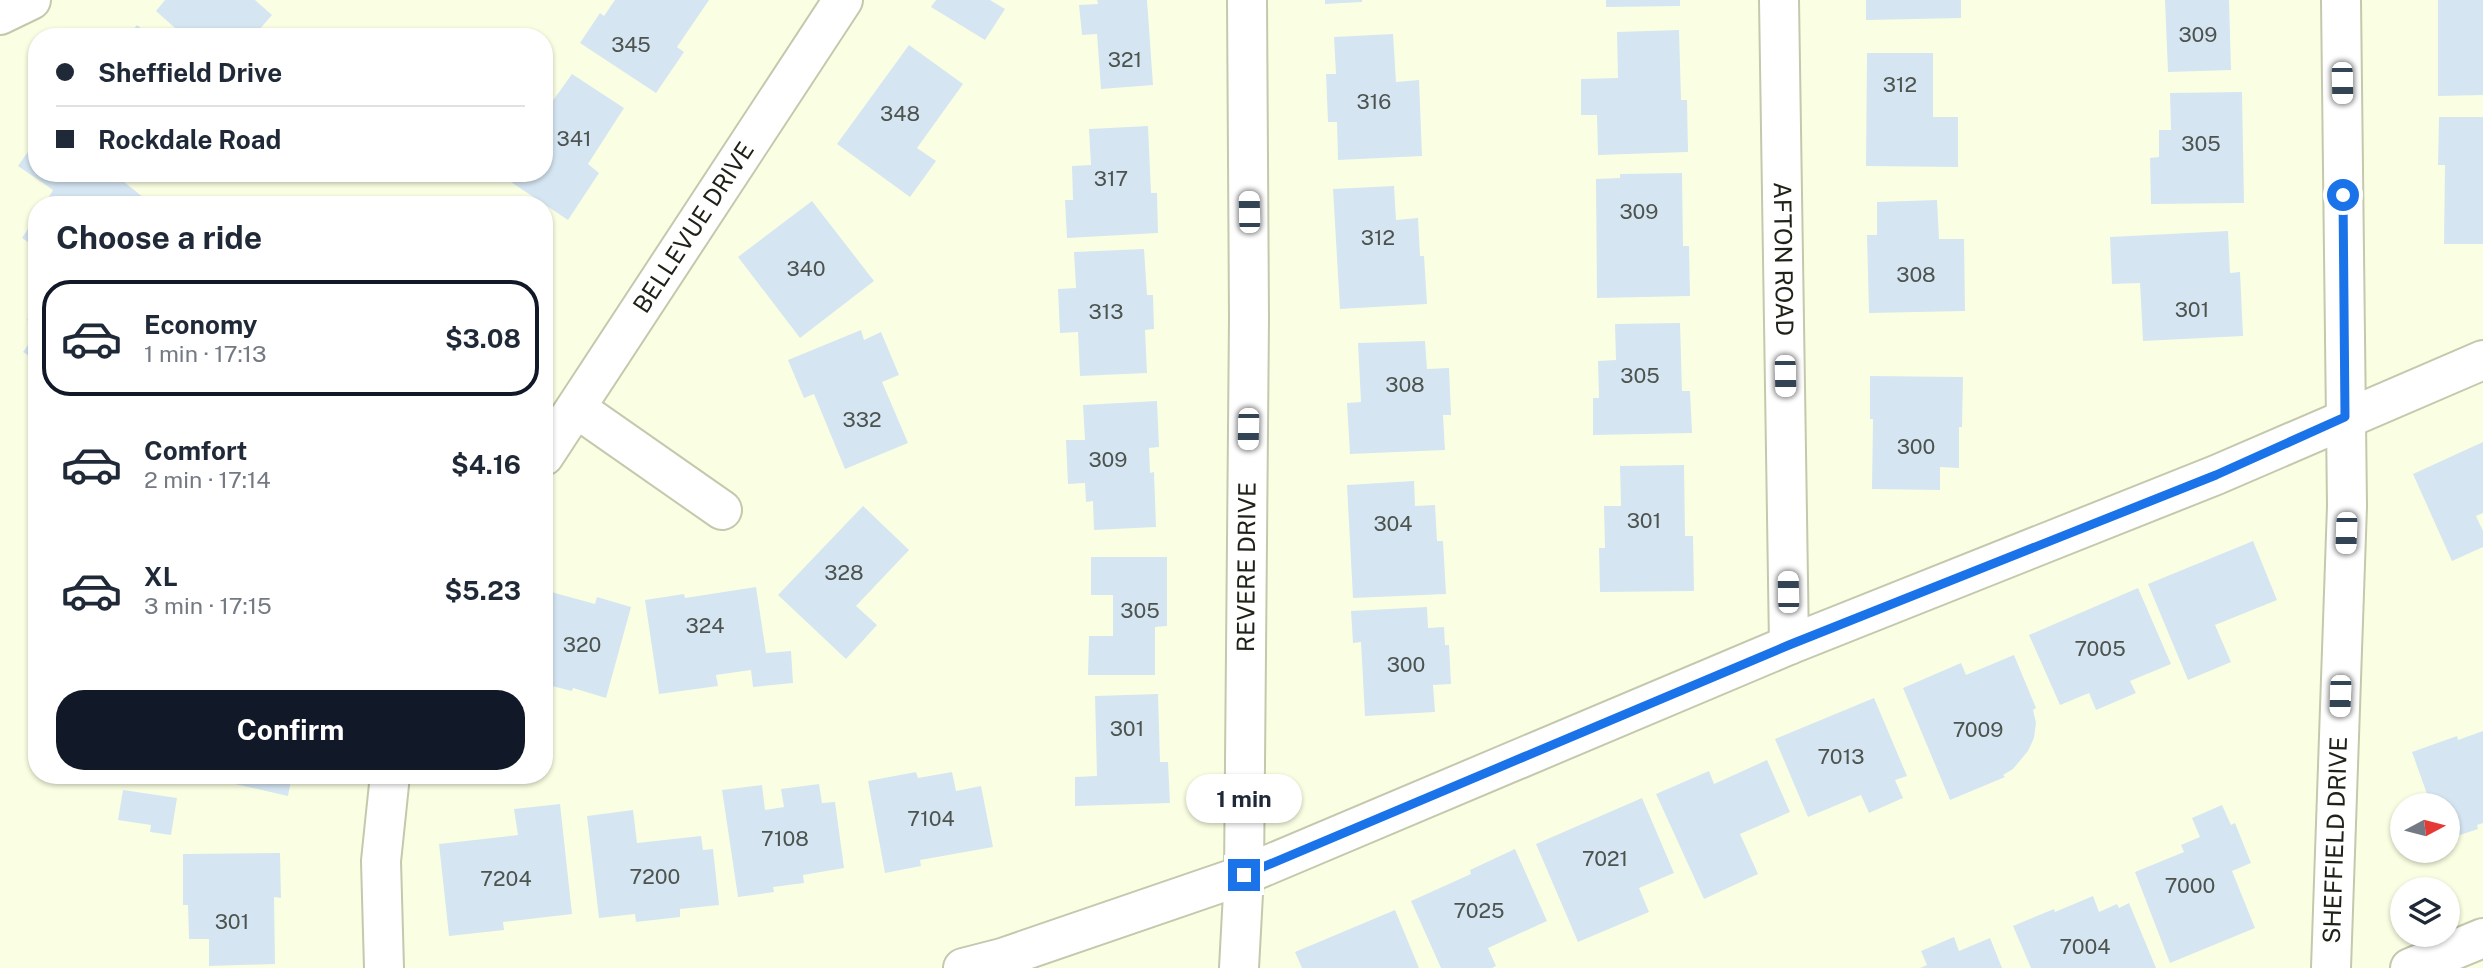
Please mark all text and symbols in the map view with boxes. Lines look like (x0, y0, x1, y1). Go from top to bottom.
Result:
house number: 309 (2179, 22, 2217, 47)
house number: 345 (611, 32, 651, 57)
house number: 321 (1108, 47, 1142, 72)
text: Sheffield Drive (98, 57, 282, 88)
car (2332, 62, 2353, 104)
house number: 312 (1883, 72, 1917, 97)
house number: 316 (1357, 89, 1391, 114)
house number: 348 (880, 101, 920, 126)
text: Rockdale Road (98, 124, 281, 155)
house number: 341 (557, 126, 591, 151)
house number: 305 (2181, 131, 2221, 156)
street label: BELLEVUE DRIVE (627, 136, 759, 318)
house number: 317 (1094, 166, 1128, 191)
route start (2327, 179, 2359, 211)
street label: AFTON ROAD (1769, 182, 1799, 336)
car (1239, 191, 1260, 233)
house number: 309 (1620, 199, 1658, 224)
text: Choose a ride (56, 219, 262, 256)
house number: 312 (1361, 225, 1395, 250)
house number: 340 (786, 256, 826, 281)
house number: 308 (1896, 262, 1936, 287)
house number: 301 (2175, 297, 2209, 322)
house number: 313 (1088, 299, 1124, 324)
icon: car (60, 307, 123, 370)
text: Economy (144, 309, 257, 340)
text: $3.08 (445, 323, 521, 354)
text: 1 min · 17:13 (144, 340, 266, 367)
car (1775, 355, 1796, 397)
house number: 305 (1620, 363, 1660, 388)
house number: 308 (1385, 372, 1425, 397)
house number: 332 (843, 407, 881, 432)
car (1238, 408, 1259, 450)
icon: car (60, 433, 123, 496)
house number: 300 (1897, 434, 1935, 459)
text: Comfort (144, 435, 247, 466)
house number: 309 (1089, 447, 1127, 472)
text: $4.16 (451, 449, 521, 480)
text: 2 min · 17:14 (144, 466, 271, 493)
street label: REVERE DRIVE (1231, 482, 1261, 652)
house number: 301 (1627, 508, 1661, 533)
house number: 304 (1373, 511, 1413, 536)
car (2335, 512, 2358, 554)
icon: car (60, 559, 123, 622)
house number: 328 (824, 560, 864, 585)
text: XL (144, 561, 178, 592)
car (1778, 571, 1799, 613)
text: $5.23 (444, 575, 521, 606)
text: 3 min · 17:15 (144, 592, 272, 619)
house number: 305 (1120, 598, 1160, 623)
house number: 324 (686, 613, 724, 638)
house number: 320 (563, 632, 601, 657)
house number: 7005 (2074, 636, 2126, 661)
house number: 300 (1387, 652, 1425, 677)
car (2329, 675, 2352, 717)
button: Confirm (56, 690, 525, 770)
house number: 301 (1110, 716, 1144, 741)
house number: 7009 (1953, 717, 2003, 742)
street label: SHEFFIELD DRIVE (2317, 736, 2352, 944)
house number: 7013 (1818, 744, 1864, 769)
callout: 1 min (1186, 774, 1302, 822)
text: 1 min (1216, 785, 1272, 812)
north arrow (2390, 793, 2460, 863)
map controls (2390, 793, 2460, 947)
house number: 7104 (907, 806, 955, 831)
house number: 7108 (761, 826, 809, 851)
house number: 7021 (1582, 846, 1628, 871)
route end (1228, 859, 1260, 891)
house number: 7200 (630, 864, 680, 889)
house number: 7204 (480, 866, 532, 891)
house number: 7000 (2165, 873, 2215, 898)
button: layers (2390, 877, 2460, 947)
house number: 7025 (1453, 898, 1505, 923)
house number: 301 (215, 909, 249, 934)
house number: 7004 (2060, 934, 2110, 959)

